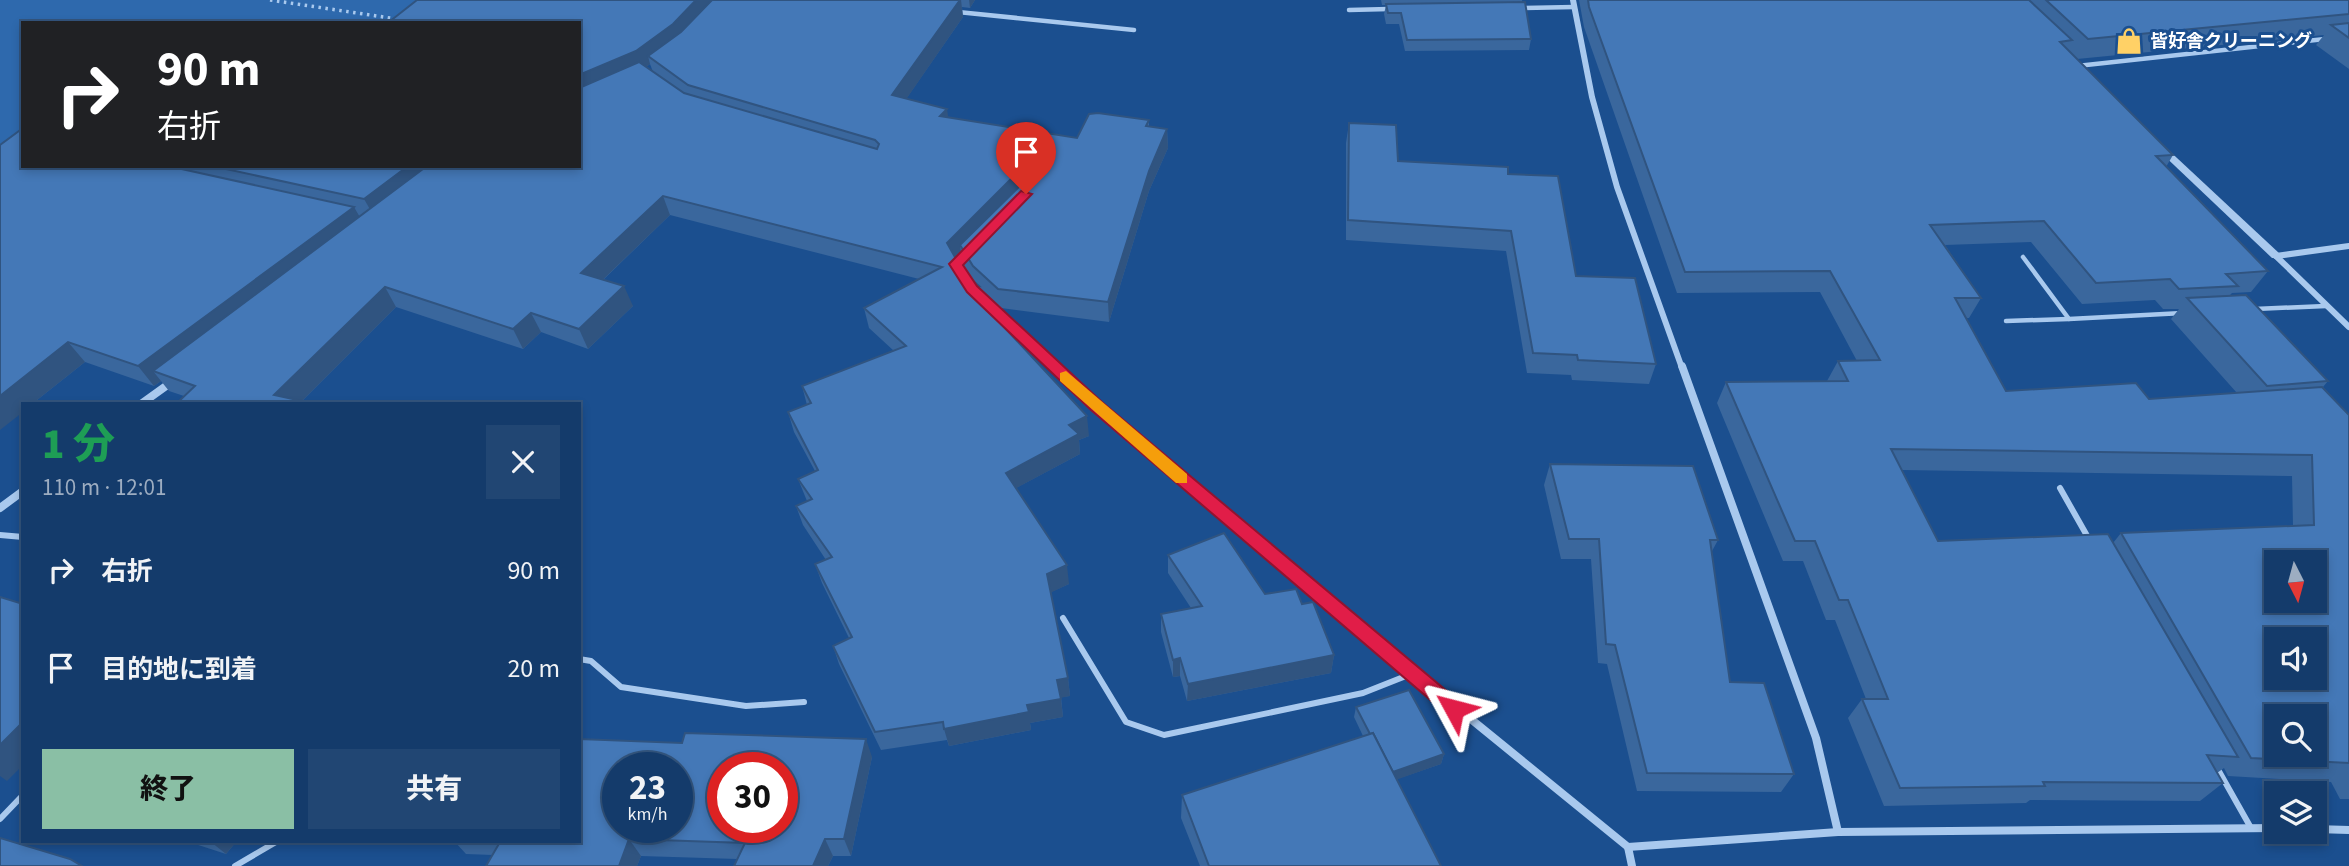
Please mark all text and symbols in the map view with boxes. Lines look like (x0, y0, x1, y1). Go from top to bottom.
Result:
shop icon: 皆好舎クリーニング (2114, 26, 2144, 56)
place label: 皆好舎クリーニング (2150, 29, 2312, 54)
text: 90 m (157, 35, 261, 105)
icon: right (42, 49, 133, 140)
text: 右折 (157, 104, 221, 150)
pin (996, 122, 1056, 194)
icon: arrive (1007, 133, 1045, 171)
text: 1 分 (42, 415, 115, 475)
button: close (486, 425, 560, 499)
text: 110 m · 12:01 (42, 471, 166, 504)
north arrow (2264, 550, 2328, 612)
map controls (2264, 550, 2327, 844)
icon: right (42, 551, 80, 589)
text: 90 m (507, 552, 560, 589)
text: 右折 (101, 553, 153, 590)
button: sound (2264, 627, 2327, 690)
icon: arrive (42, 649, 80, 687)
text: 20 m (507, 650, 560, 687)
text: 目的地に到着 (101, 651, 257, 688)
position arrow (1417, 672, 1491, 746)
button: search (2264, 704, 2327, 767)
button: 終了 (42, 749, 294, 829)
button: 共有 (308, 749, 560, 829)
speed limit sign: 30 (707, 752, 798, 843)
text: 23 (629, 763, 666, 813)
button: layers (2264, 781, 2327, 844)
text: km/h (628, 802, 667, 827)

